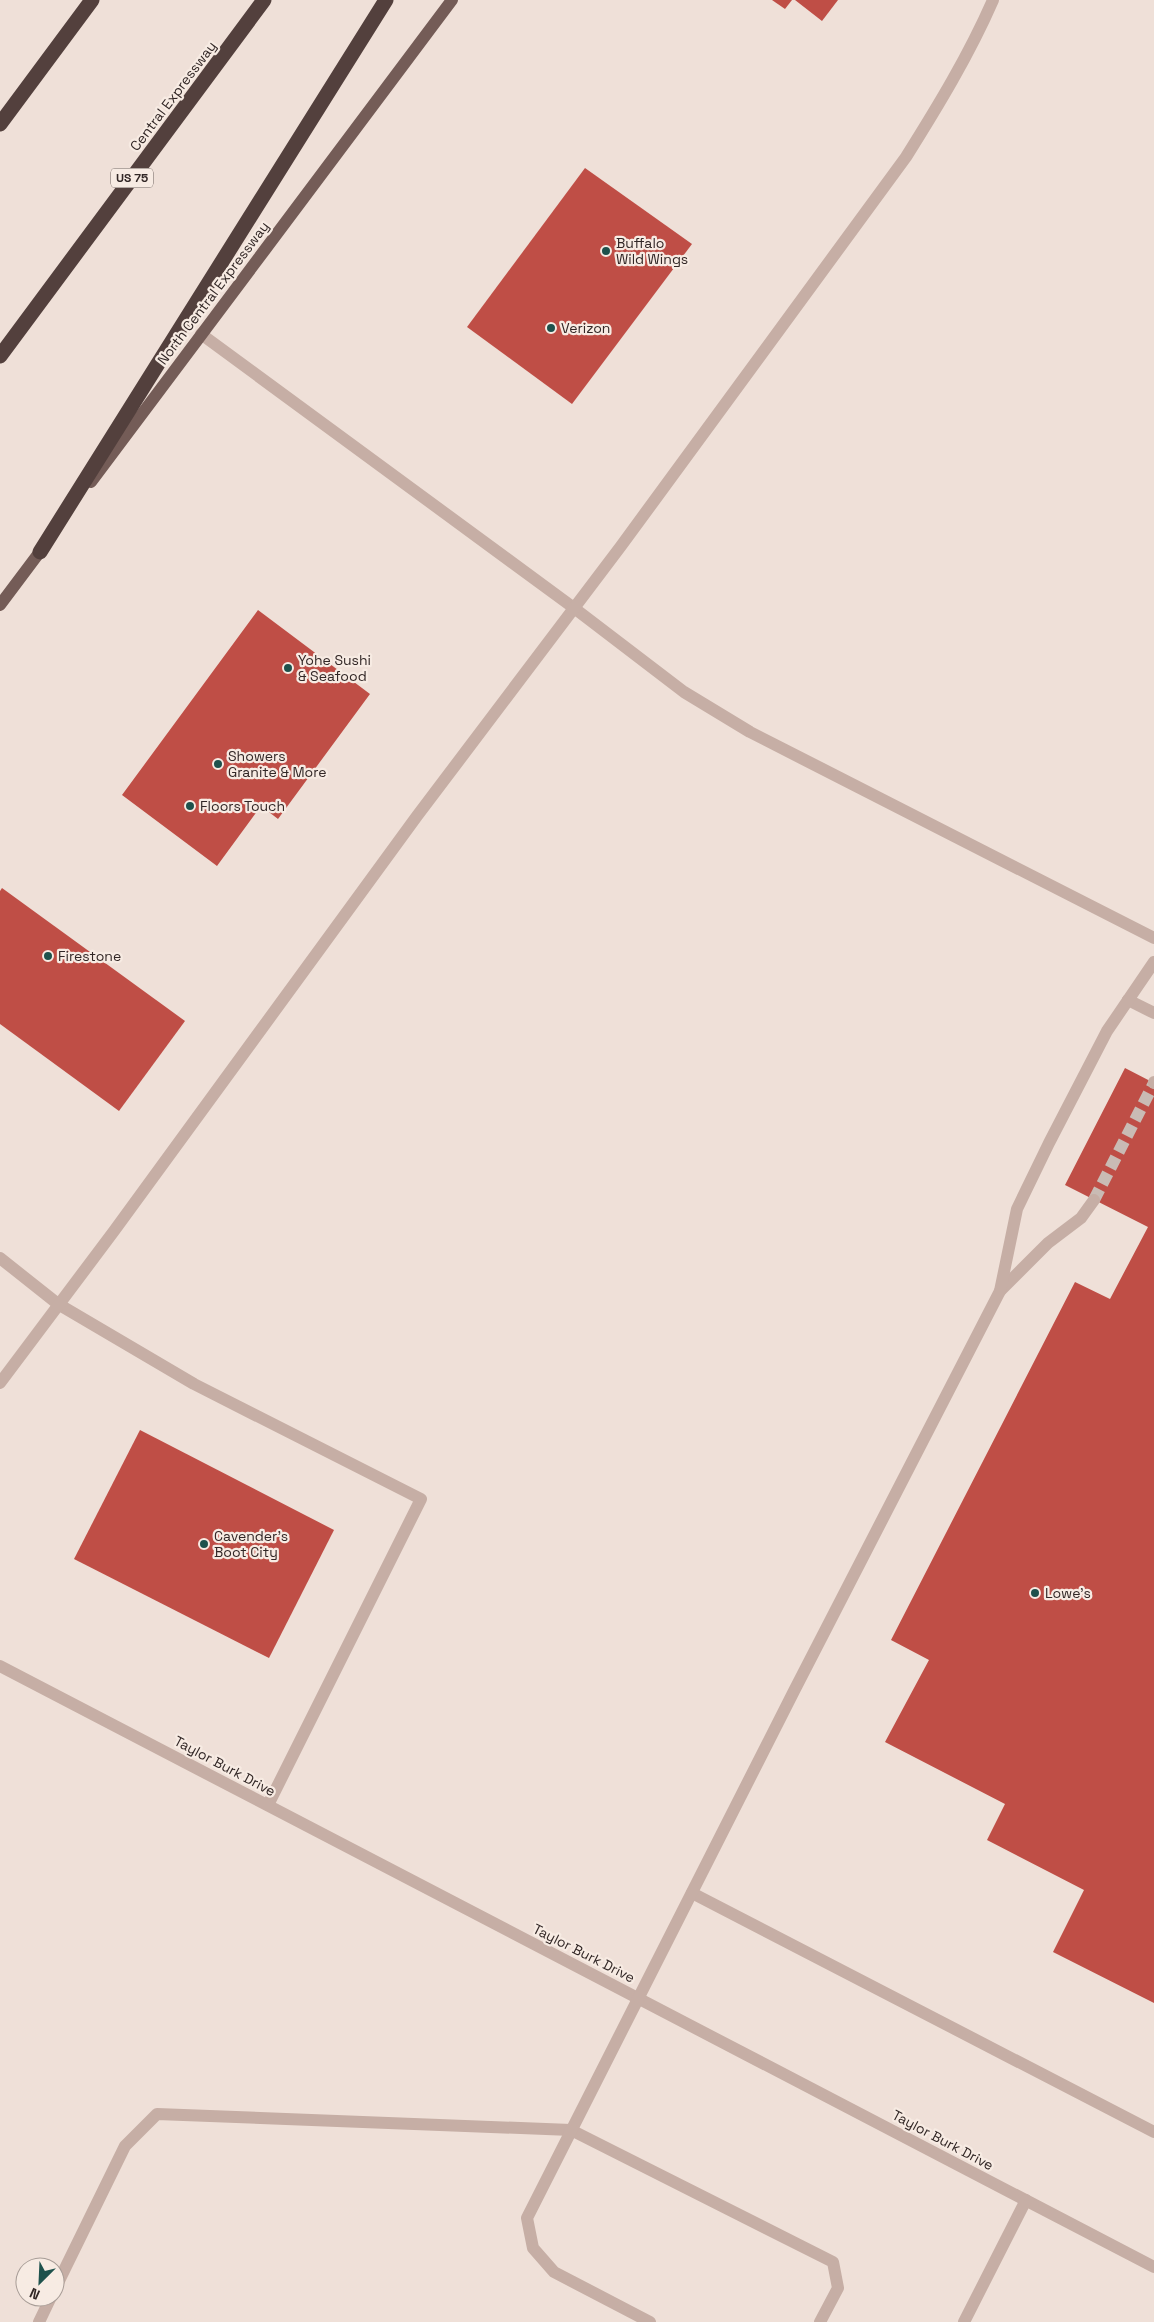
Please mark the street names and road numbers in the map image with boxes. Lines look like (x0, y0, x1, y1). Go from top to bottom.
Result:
street label: Central Expressway (126, 38, 220, 154)
road number: US 75 (111, 168, 153, 188)
street label: North Central Expressway (153, 218, 273, 368)
street label: Taylor Burk Drive (171, 1732, 279, 1800)
street label: Taylor Burk Drive (530, 1920, 638, 1986)
street label: Taylor Burk Drive (889, 2106, 997, 2174)

